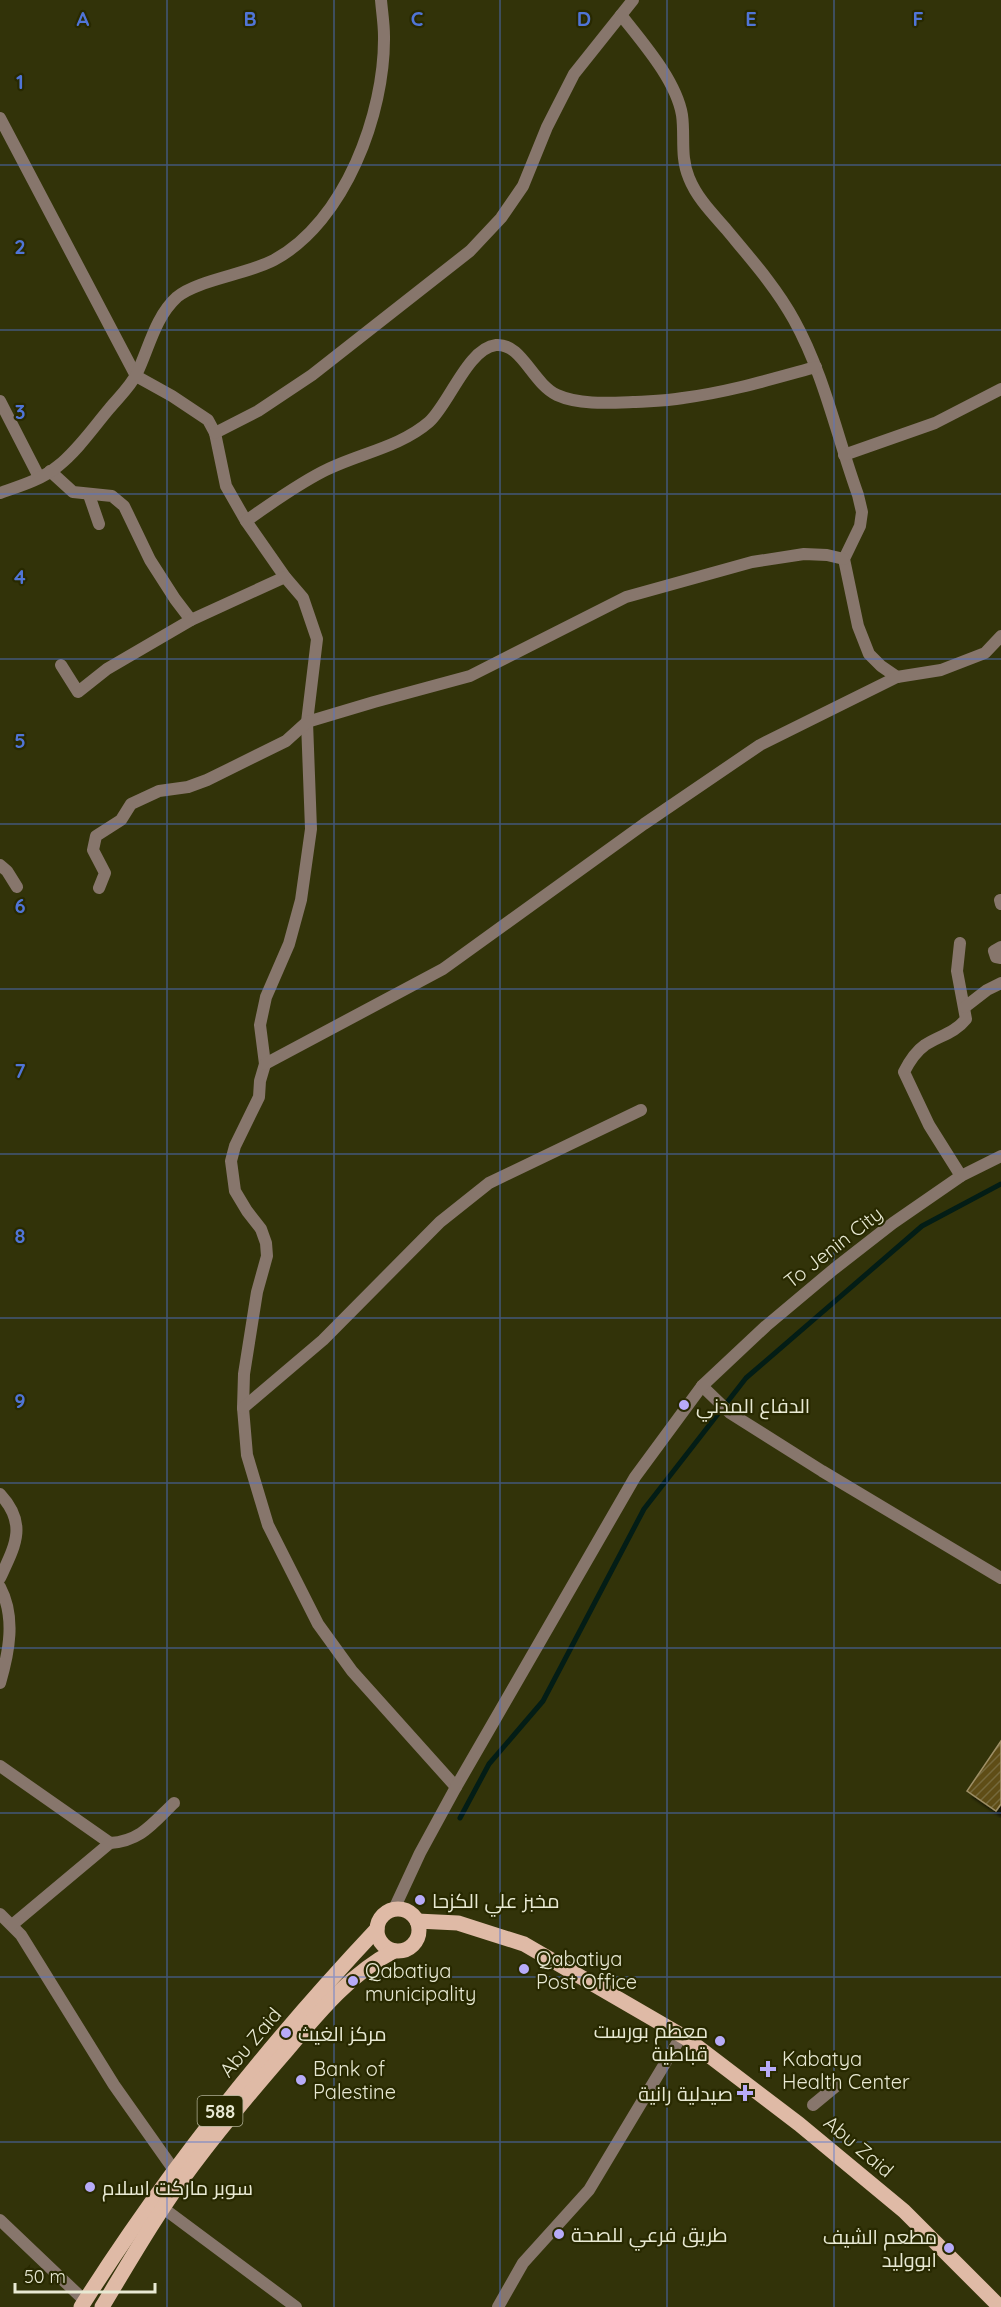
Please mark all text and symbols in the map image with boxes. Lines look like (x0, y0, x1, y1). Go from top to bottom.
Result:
text: A (77, 6, 90, 31)
text: B (243, 6, 257, 31)
text: C (411, 6, 424, 31)
text: D (577, 6, 591, 31)
text: E (745, 6, 757, 31)
text: F (912, 6, 924, 31)
text: 1 (16, 69, 24, 94)
text: 2 (14, 234, 26, 259)
text: 3 (15, 399, 25, 424)
text: 4 (14, 564, 26, 589)
text: 5 (14, 728, 26, 753)
text: 6 (14, 893, 26, 918)
text: 7 (15, 1058, 26, 1083)
street label: To Jenin City (779, 1201, 887, 1293)
text: 8 (15, 1223, 26, 1248)
text: 9 (14, 1388, 26, 1413)
place label: الدفاع المدني (696, 1393, 810, 1422)
marker: الدفاع المدني (677, 1398, 691, 1412)
place label: مخبز علي الكزحا (432, 1888, 560, 1917)
marker: مخبز علي الكزحا (413, 1893, 427, 1907)
place label: Qabatiya Post Office (536, 1946, 637, 1994)
place label: Qabatiya municipality (365, 1958, 476, 2006)
marker: Qabatiya Post Office (517, 1962, 531, 1976)
marker: Qabatiya municipality (346, 1974, 360, 1988)
street label: Abu Zaid (214, 2002, 286, 2082)
place label: معطم بورست قباطية (594, 2018, 708, 2066)
place label: مركز الغيث (298, 2021, 387, 2046)
marker: مركز الغيث (279, 2026, 293, 2040)
marker: معطم بورست قباطية (713, 2034, 727, 2048)
place label: Kabatya Health Center (782, 2046, 910, 2094)
place label: Bank of Palestine (313, 2056, 396, 2104)
marker: Kabatya Health Center (759, 2060, 777, 2078)
marker: Bank of Palestine (294, 2073, 308, 2087)
place label: صيدلية رانية (638, 2081, 733, 2106)
marker: صيدلية رانية (738, 2086, 752, 2100)
road number: 588 (198, 2096, 242, 2126)
street label: Abu Zaid (819, 2110, 899, 2182)
place label: سوبر ماركت اسلام (102, 2175, 253, 2202)
marker: سوبر ماركت اسلام (83, 2180, 97, 2194)
place label: طريق فرعي للصحة (571, 2222, 728, 2251)
place label: مطعم الشيف ابووليد (823, 2224, 937, 2272)
marker: طريق فرعي للصحة (552, 2227, 566, 2241)
marker: مطعم الشيف ابووليد (942, 2241, 956, 2255)
scale bar (15, 2256, 154, 2294)
text: 50 m (24, 2265, 66, 2288)

